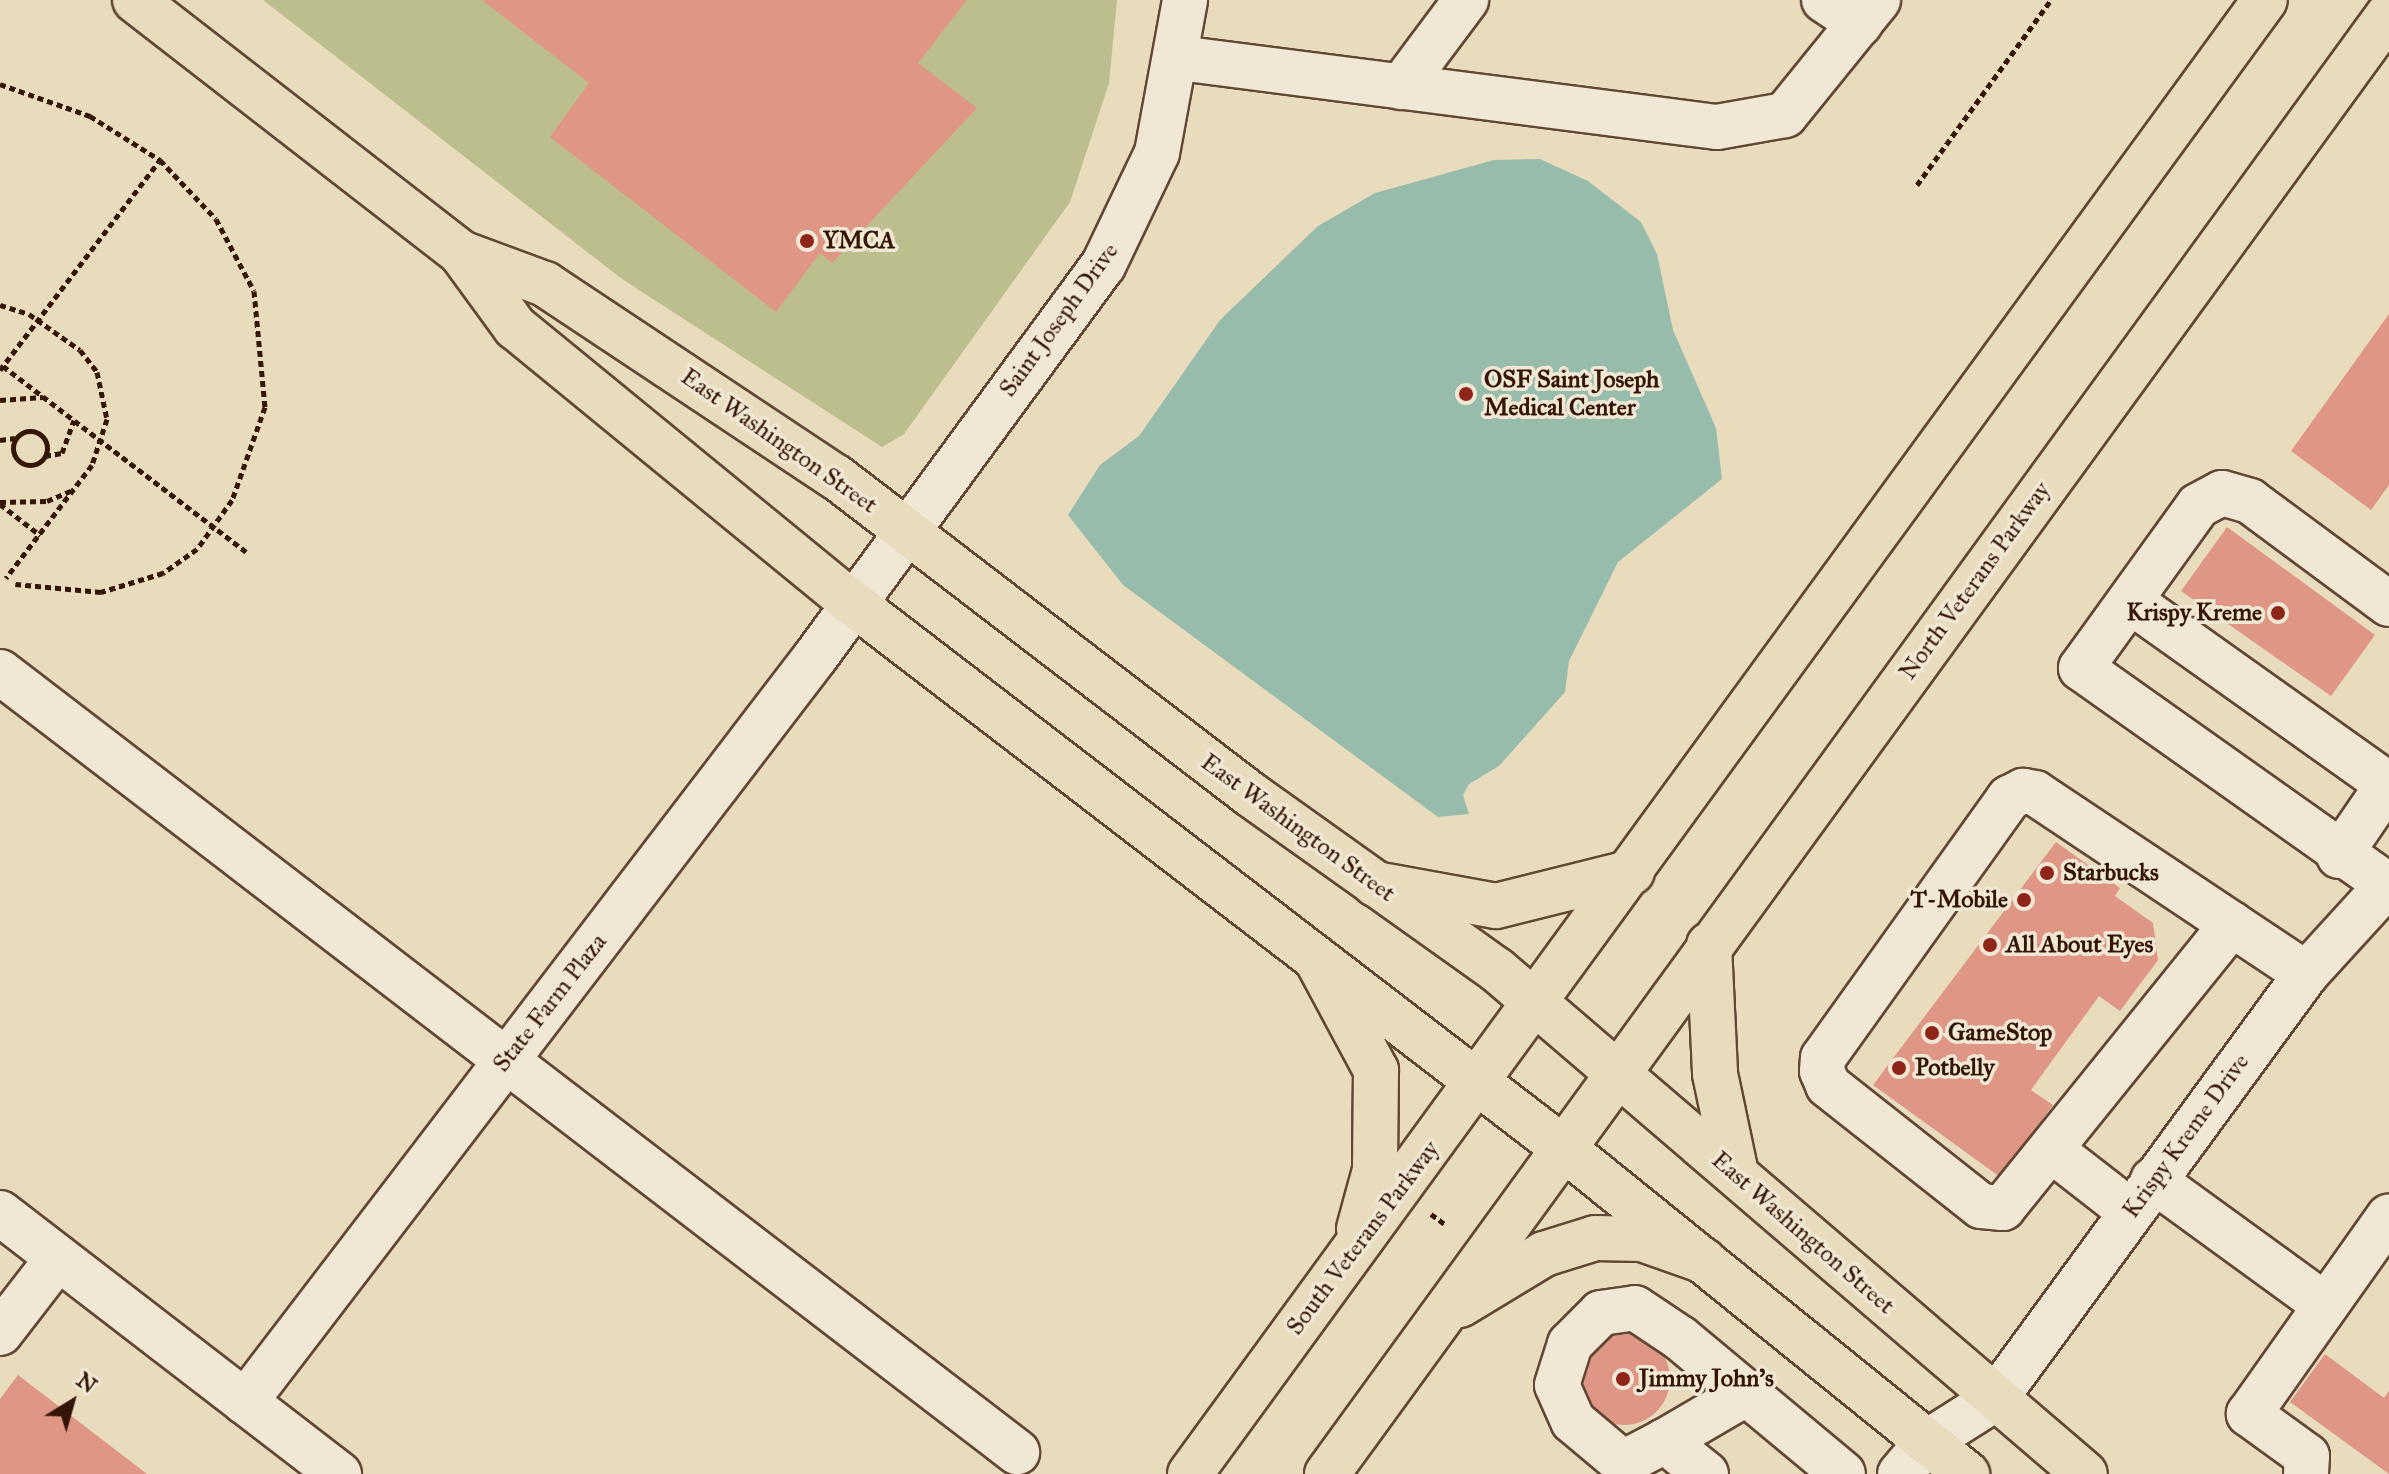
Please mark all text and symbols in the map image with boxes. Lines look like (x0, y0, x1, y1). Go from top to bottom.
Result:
place label: YMCA (823, 227, 895, 255)
marker: YMCA (798, 232, 816, 250)
street label: Saint Joseph Drive (994, 237, 1124, 403)
street label: East Washington Street (675, 362, 883, 520)
place label: OSF Saint Joseph Medical Center (1484, 366, 1659, 422)
marker: OSF Saint Joseph Medical Center (1455, 383, 1477, 405)
street label: North Veterans Parkway (1893, 476, 2057, 686)
place label: Krispy Kreme (2126, 599, 2262, 627)
marker: Krispy Kreme (2269, 604, 2287, 622)
street label: East Washington Street (1195, 748, 1401, 908)
place label: Starbucks (2063, 859, 2159, 887)
marker: Starbucks (2038, 864, 2056, 882)
place label: T-Mobile (1910, 886, 2008, 914)
marker: T-Mobile (2015, 891, 2033, 909)
street label: State Farm Plaza (487, 928, 613, 1078)
place label: All About Eyes (2006, 931, 2153, 959)
marker: All About Eyes (1981, 936, 1999, 954)
place label: GameStop (1948, 1019, 2052, 1047)
marker: GameStop (1923, 1024, 1941, 1042)
street label: Krispy Kreme Drive (2117, 1048, 2255, 1224)
place label: Potbelly (1915, 1054, 1994, 1082)
marker: Potbelly (1890, 1059, 1908, 1077)
street label: South Veterans Parkway (1281, 1135, 1445, 1341)
street label: East Washington Street (1706, 1146, 1900, 1320)
north arrow (32, 1362, 112, 1442)
place label: Jimmy John's (1639, 1365, 1774, 1393)
text: N (71, 1366, 102, 1399)
marker: Jimmy John's (1614, 1370, 1632, 1388)

